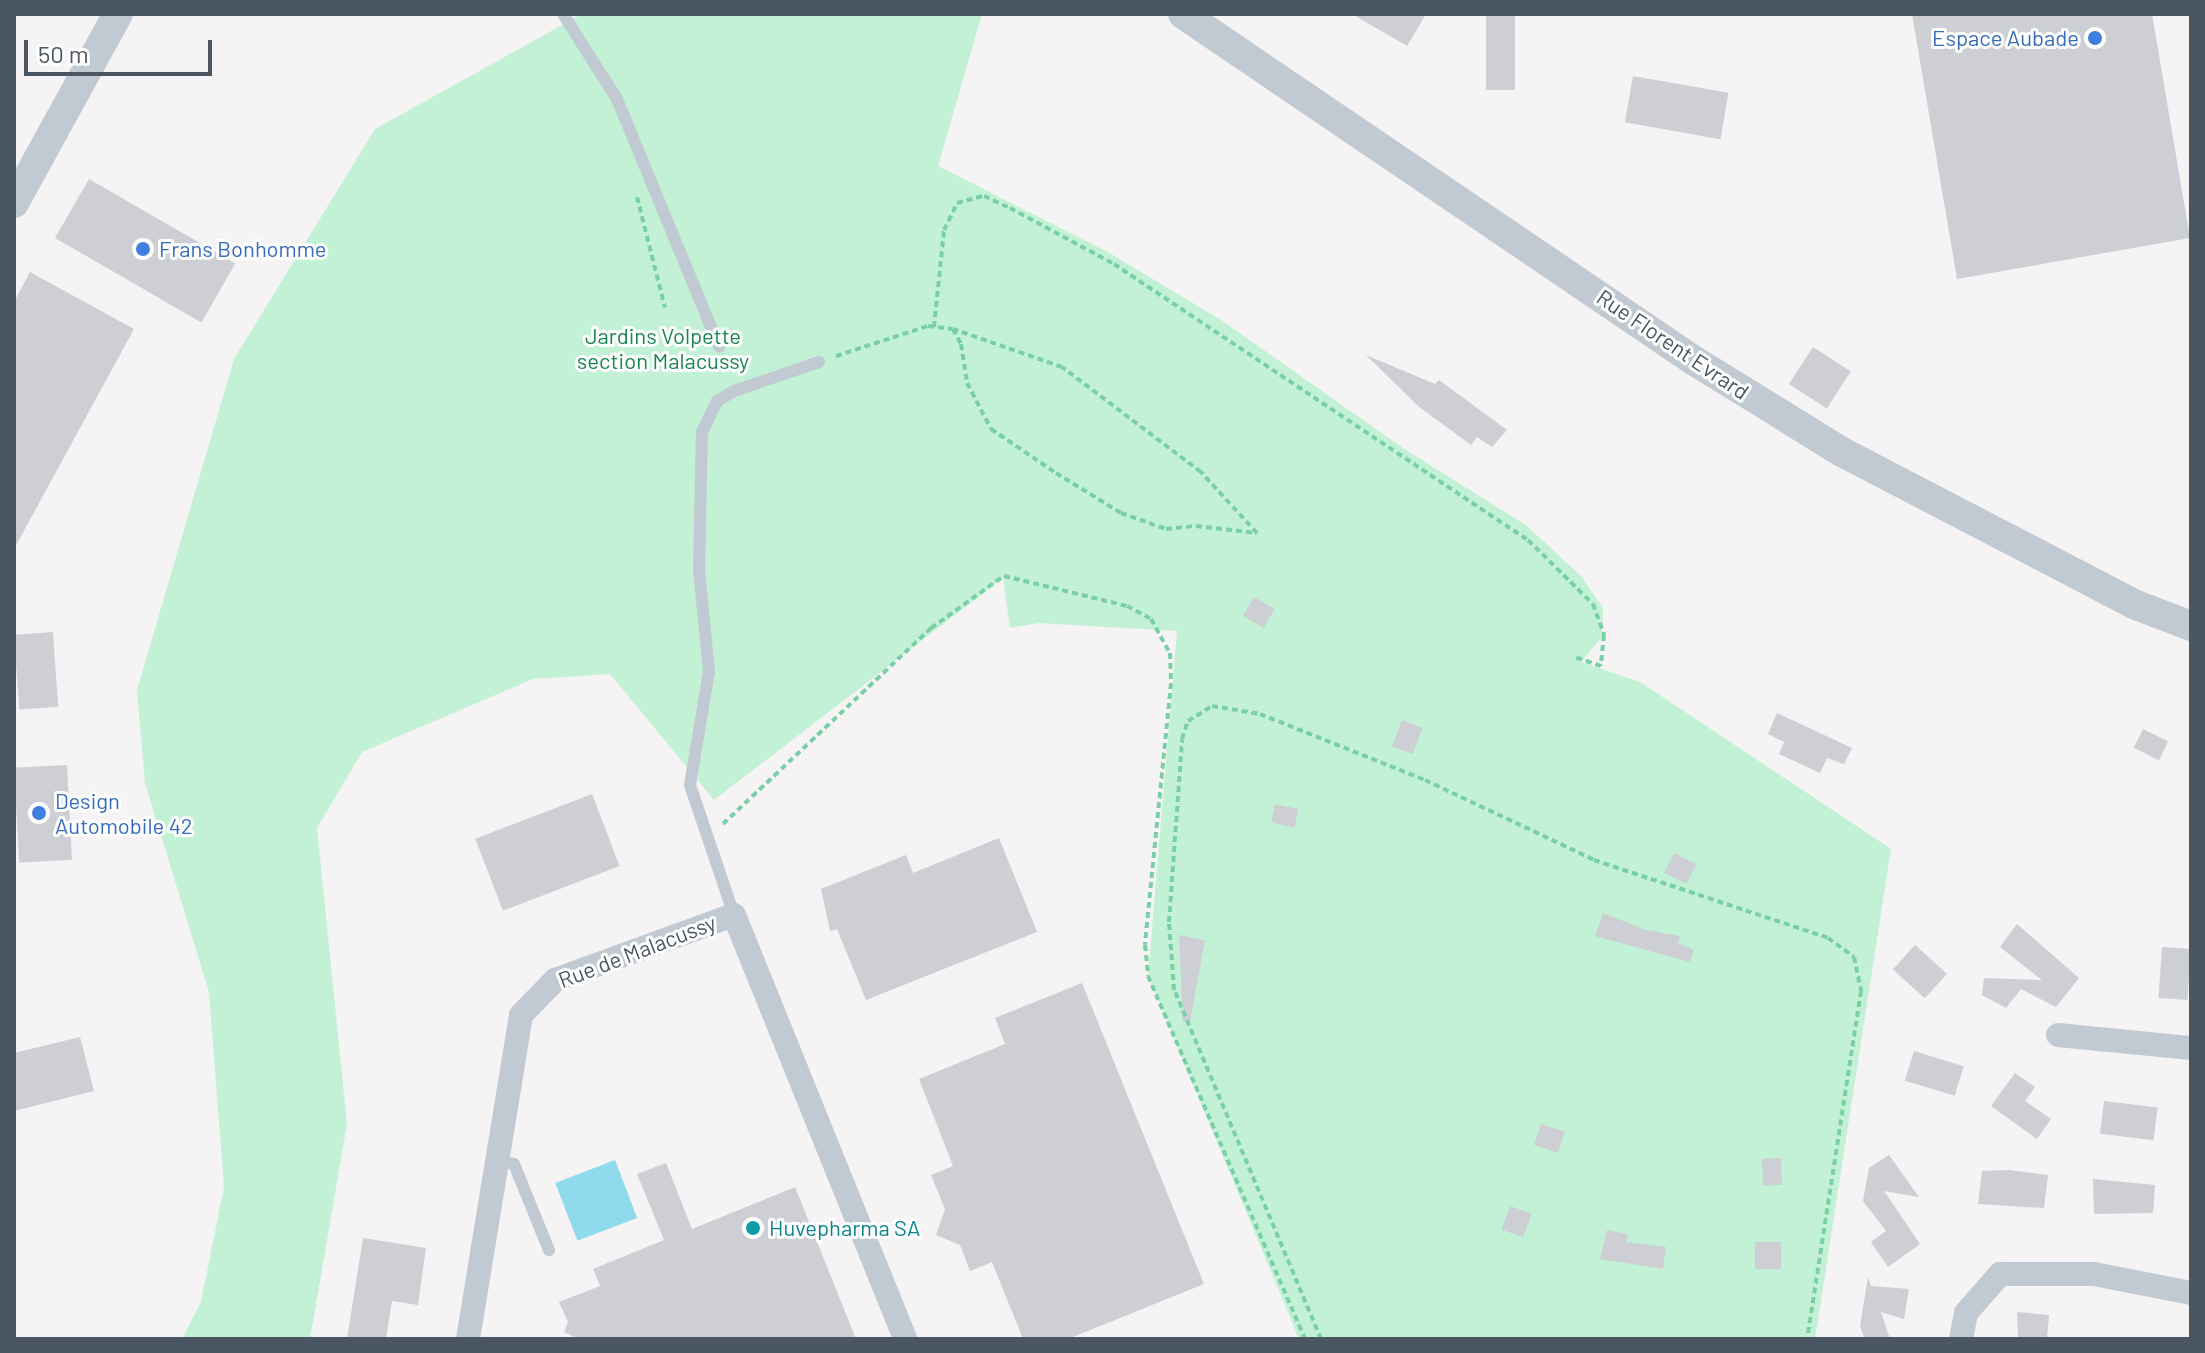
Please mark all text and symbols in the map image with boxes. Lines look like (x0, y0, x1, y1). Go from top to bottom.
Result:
scale bar (28, 24, 216, 74)
place label: Espace Aubade (1932, 25, 2079, 51)
marker: Espace Aubade (2086, 29, 2104, 47)
text: 50 m (38, 39, 89, 68)
place label: Frans Bonhomme (159, 236, 327, 262)
marker: Frans Bonhomme (134, 240, 152, 258)
street label: Rue Florent Evrard (1592, 283, 1754, 405)
park label: Jardins Volpette section Malacussy (577, 322, 749, 374)
place label: Design Automobile 42 (55, 787, 193, 838)
marker: Design Automobile 42 (30, 804, 48, 822)
street label: Rue de Malacussy (555, 909, 719, 993)
place label: Huvepharma SA (769, 1215, 920, 1241)
marker: Huvepharma SA (744, 1219, 762, 1237)

